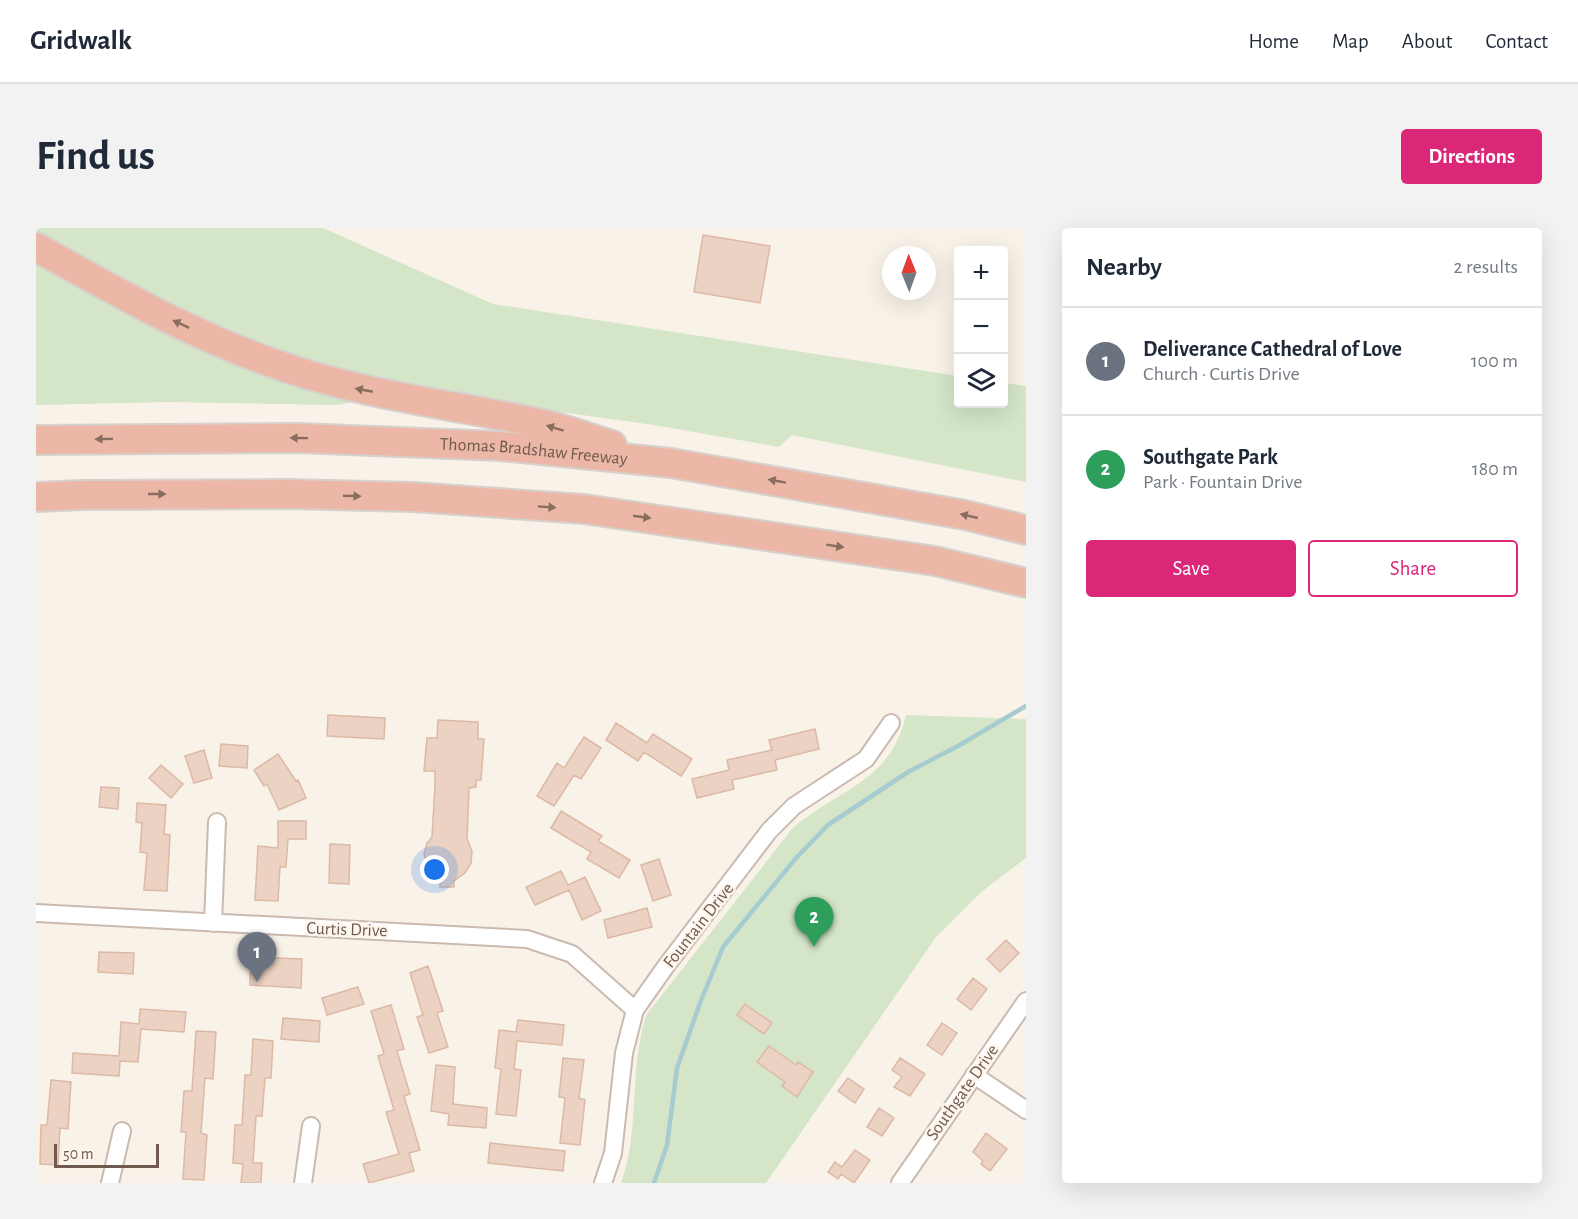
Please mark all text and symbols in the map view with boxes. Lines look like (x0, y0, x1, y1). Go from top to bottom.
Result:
text: Gridwalk (30, 27, 132, 55)
text: Home (1248, 31, 1299, 52)
text: Map (1332, 31, 1369, 52)
text: About (1402, 31, 1452, 52)
text: Contact (1485, 31, 1548, 52)
button: Directions (1401, 129, 1542, 184)
text: Find us (36, 135, 155, 177)
north arrow (882, 246, 936, 300)
map controls (954, 246, 1008, 408)
button: + (954, 246, 1008, 300)
text: Nearby (1086, 254, 1162, 280)
text: 2 results (1454, 257, 1518, 277)
button: − (954, 300, 1008, 354)
one-way arrow (172, 320, 189, 329)
text: Deliverance Cathedral of Love (1143, 338, 1402, 360)
text: 1 (1102, 351, 1109, 371)
text: 100 m (1471, 351, 1518, 371)
button: layers (954, 354, 1008, 408)
text: Church · Curtis Drive (1143, 364, 1300, 384)
one-way arrow (354, 385, 373, 394)
one-way arrow (546, 423, 564, 432)
one-way arrow (289, 433, 308, 443)
one-way arrow (94, 434, 113, 444)
street label: Thomas Bradshaw Freeway (439, 436, 628, 469)
text: Southgate Park (1143, 446, 1278, 468)
text: 2 (1101, 459, 1110, 479)
text: 180 m (1472, 459, 1518, 479)
text: Park · Fountain Drive (1143, 472, 1302, 492)
one-way arrow (768, 476, 787, 485)
one-way arrow (148, 489, 167, 499)
one-way arrow (343, 491, 362, 500)
one-way arrow (538, 502, 557, 511)
one-way arrow (960, 511, 978, 521)
one-way arrow (633, 513, 652, 522)
button: Save (1086, 540, 1296, 597)
button: Share (1308, 540, 1518, 597)
one-way arrow (826, 541, 845, 550)
your location (420, 855, 449, 884)
street label: Fountain Drive (660, 880, 737, 972)
pin: 2 (794, 898, 834, 947)
street label: Curtis Drive (306, 920, 388, 940)
pin: 1 (238, 932, 276, 982)
street label: Southgate Drive (923, 1041, 1002, 1144)
scale bar (54, 1141, 159, 1168)
text: 50 m (63, 1146, 94, 1162)

